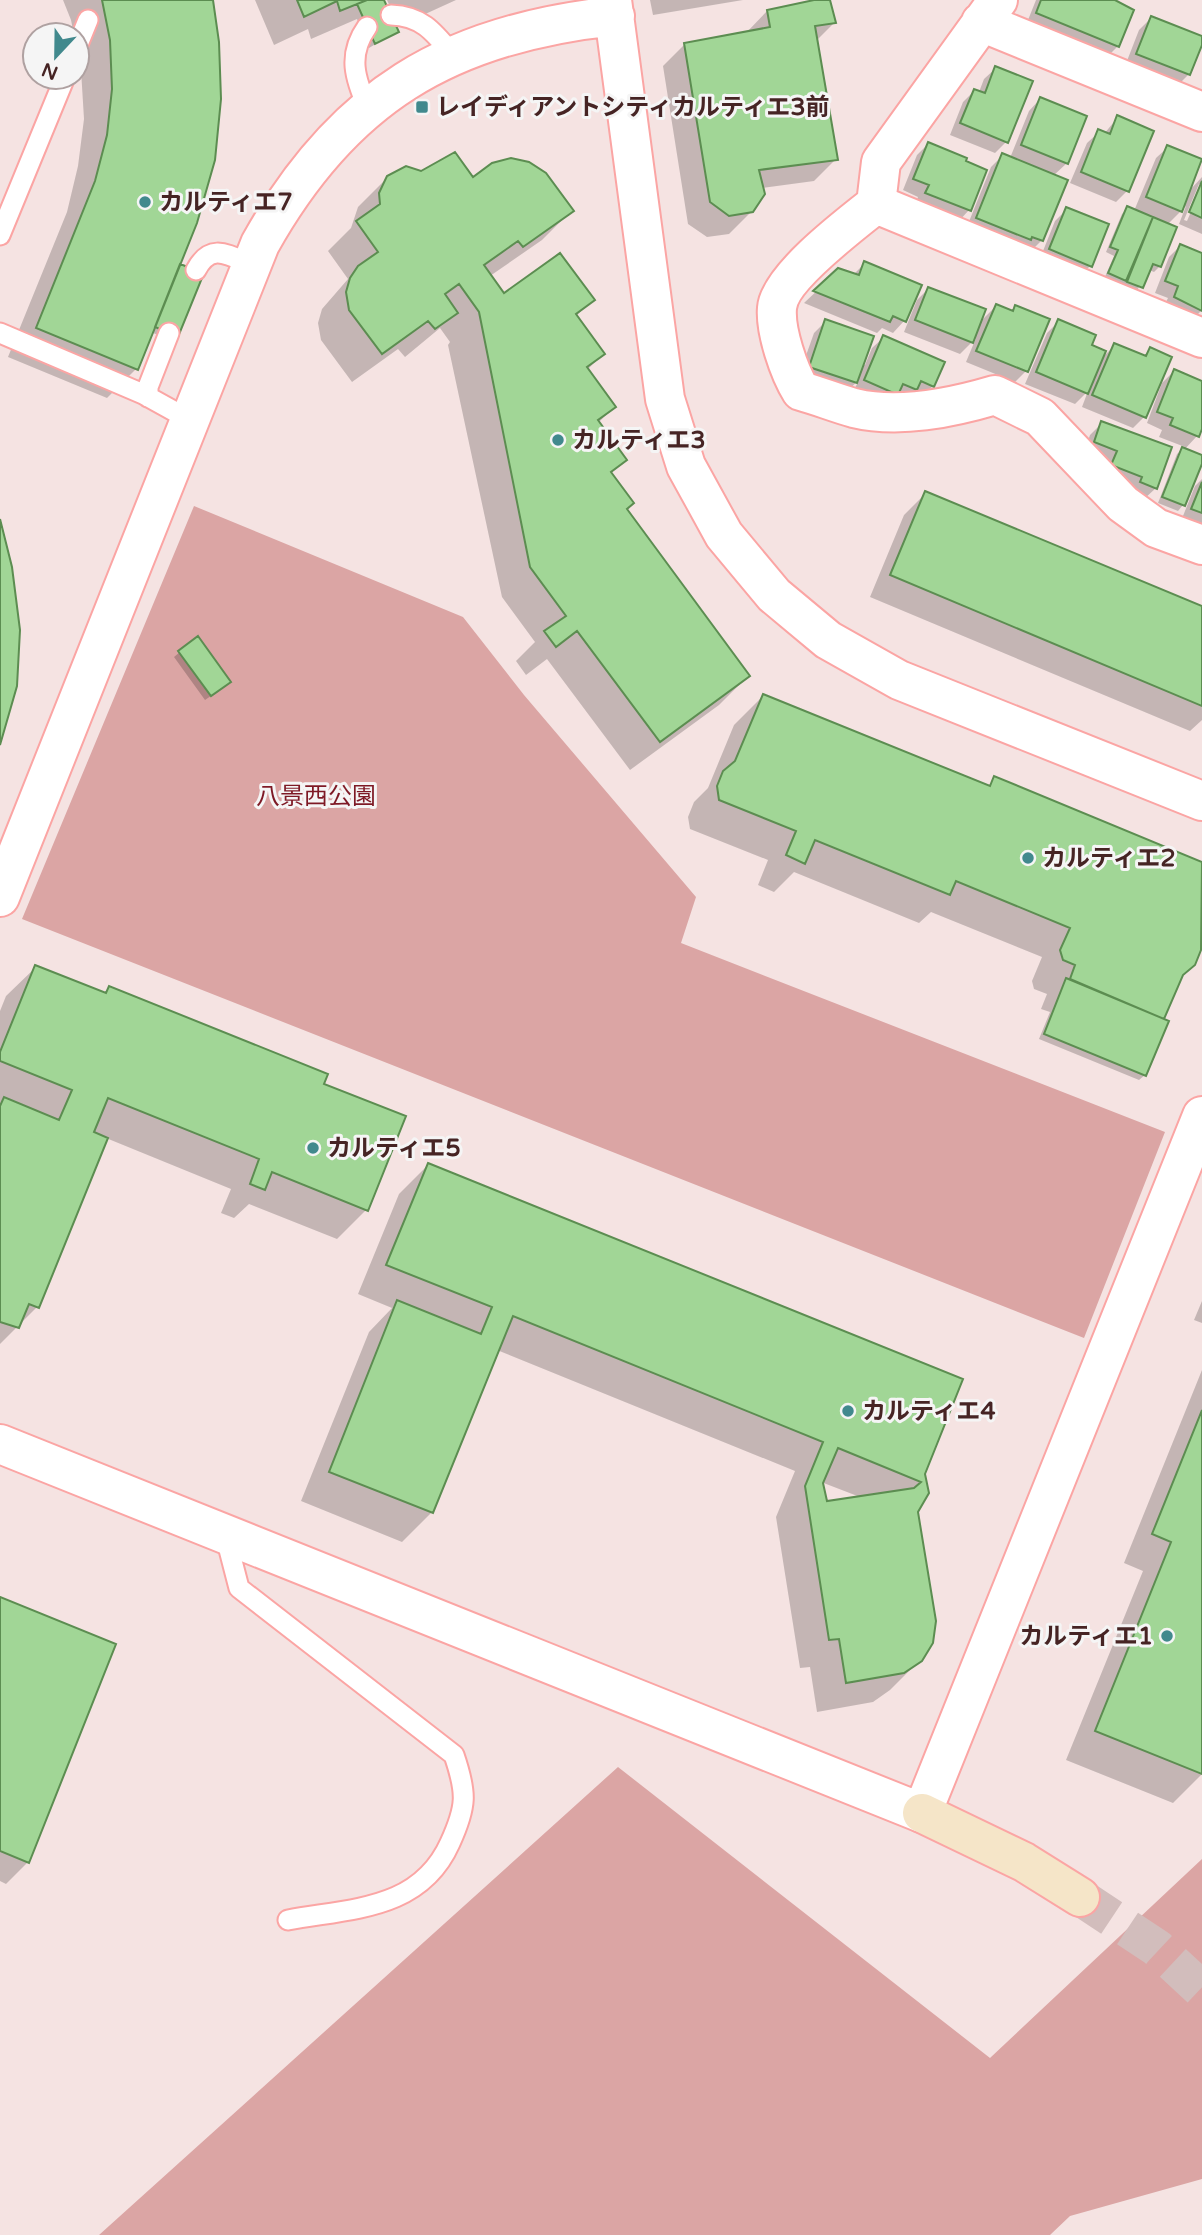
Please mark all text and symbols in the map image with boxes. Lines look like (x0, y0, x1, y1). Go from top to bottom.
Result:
north arrow (21, 21, 91, 91)
text: N (39, 58, 61, 84)
place label: レイディアントシティカルティエ3前 (436, 93, 830, 122)
marker: レイディアントシティカルティエ3前 (414, 99, 430, 115)
place label: カルティエ7 (159, 188, 293, 217)
marker: カルティエ7 (137, 194, 153, 210)
place label: カルティエ3 (572, 426, 706, 455)
marker: カルティエ3 (550, 432, 566, 448)
park label: 八景西公園 (256, 782, 376, 811)
place label: カルティエ2 (1042, 844, 1176, 873)
marker: カルティエ2 (1020, 850, 1036, 866)
place label: カルティエ5 (327, 1134, 461, 1163)
marker: カルティエ5 (305, 1140, 321, 1156)
place label: カルティエ4 (862, 1397, 996, 1426)
marker: カルティエ4 (840, 1403, 856, 1419)
place label: カルティエ1 (1019, 1622, 1153, 1651)
marker: カルティエ1 (1159, 1628, 1175, 1644)

